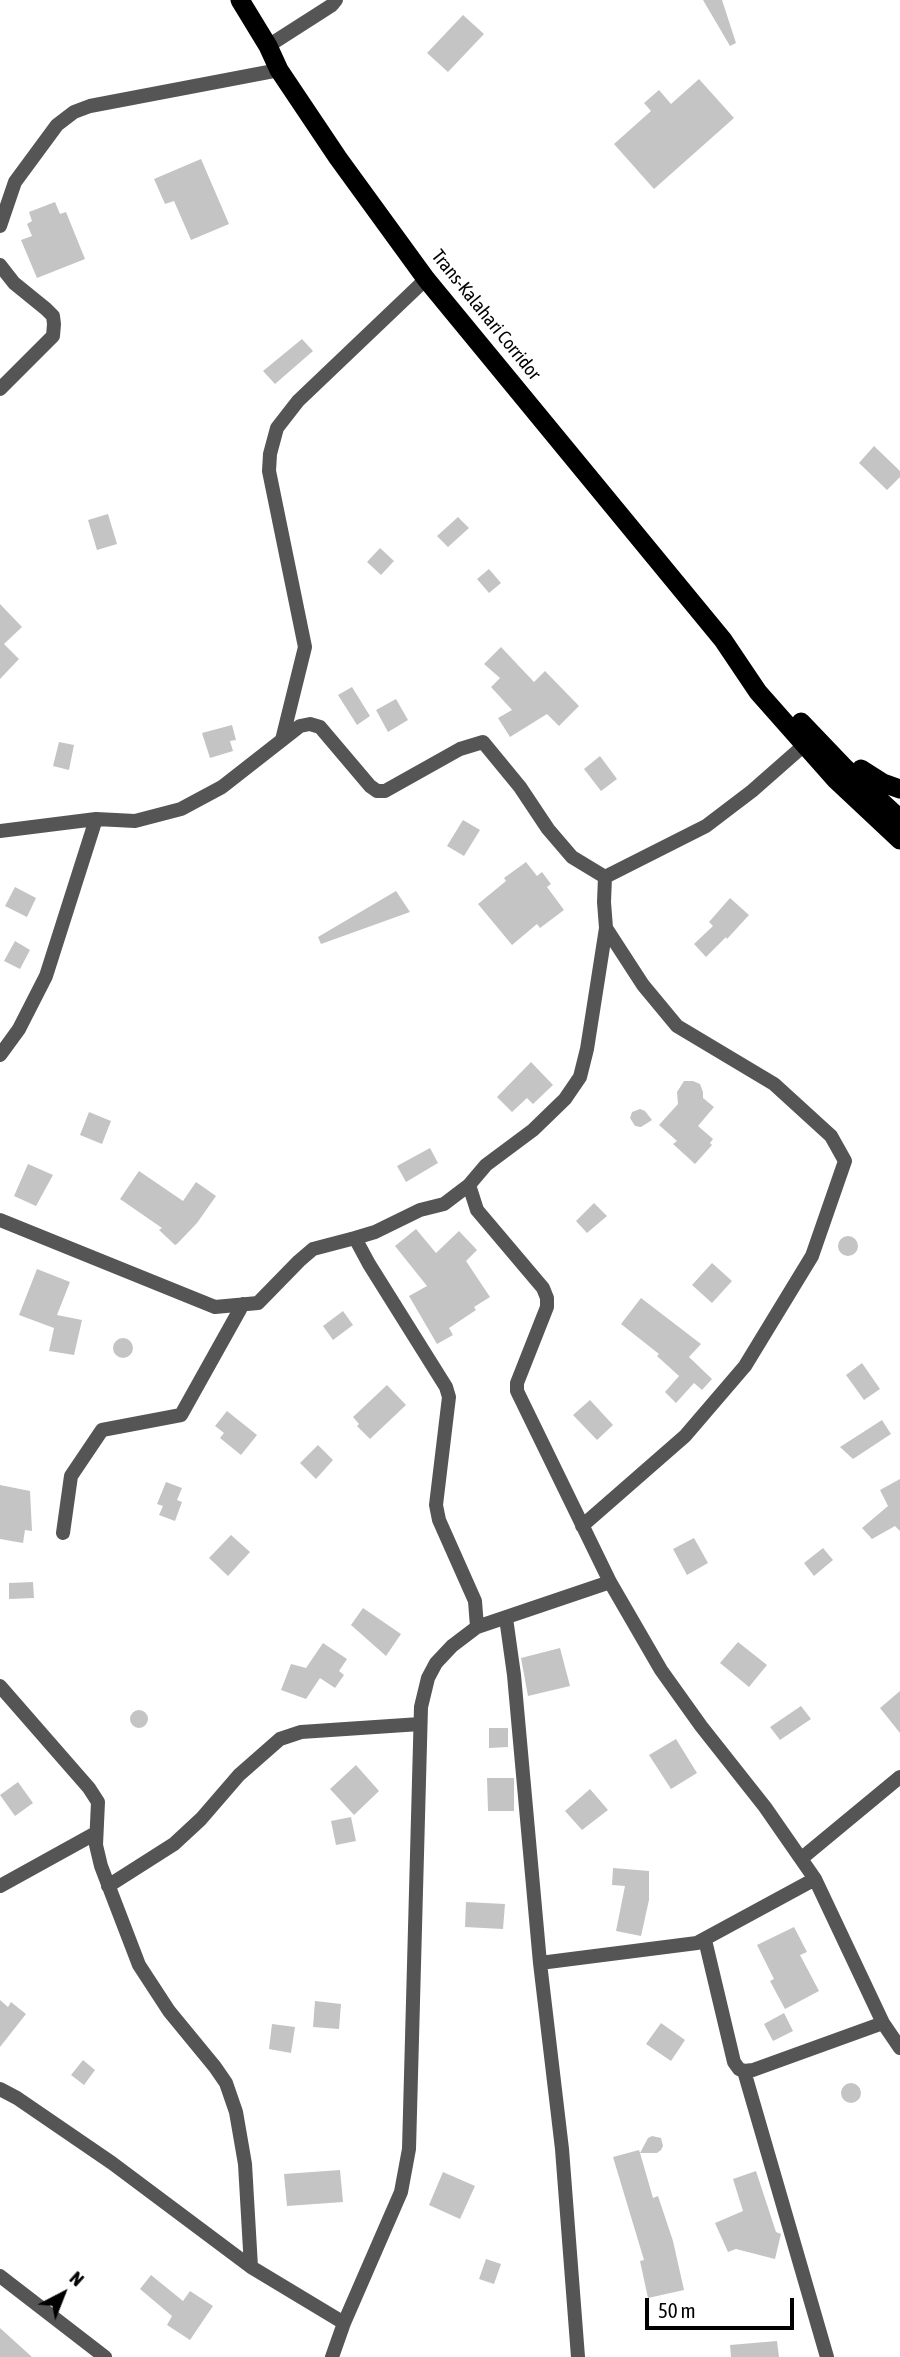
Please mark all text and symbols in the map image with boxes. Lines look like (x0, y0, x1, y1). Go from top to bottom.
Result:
street label: Trans-Kalahari Corridor (427, 245, 545, 385)
north arrow (28, 2259, 98, 2329)
text: N (66, 2266, 89, 2290)
scale bar (648, 2284, 797, 2328)
text: 50 m (658, 2298, 696, 2322)

